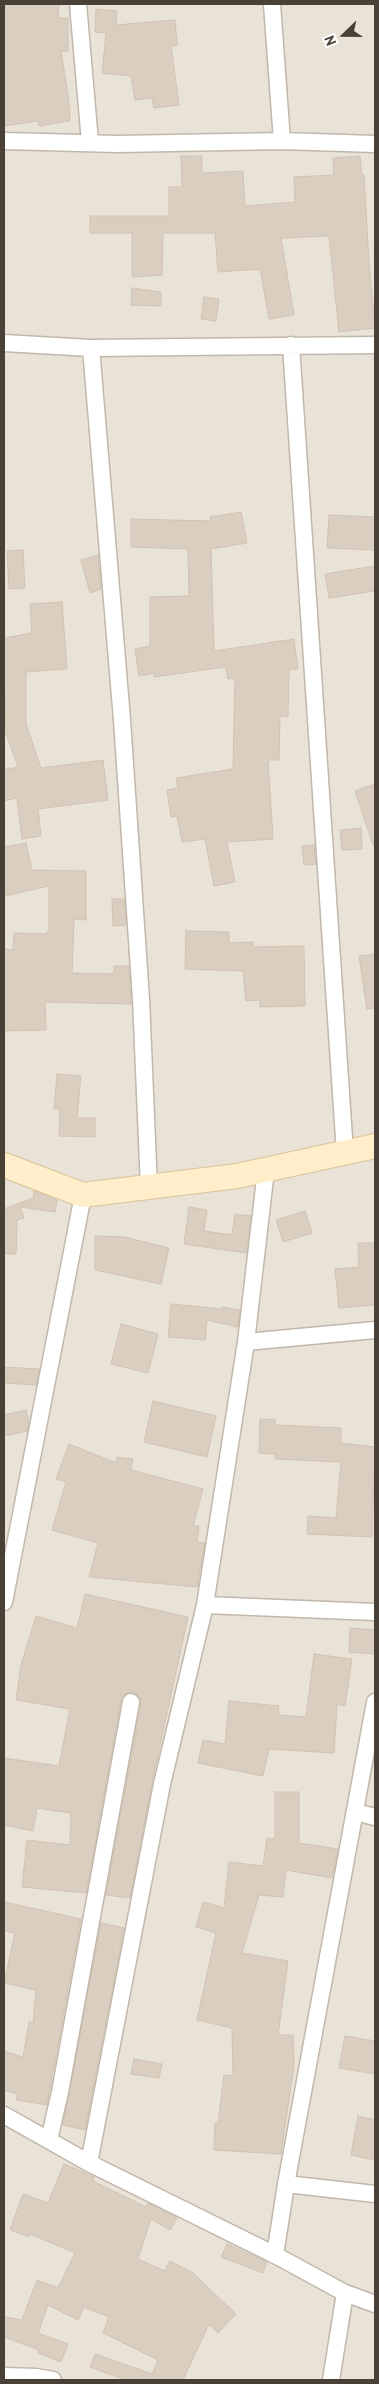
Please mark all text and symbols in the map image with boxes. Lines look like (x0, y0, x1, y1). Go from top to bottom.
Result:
north arrow (319, 10, 369, 60)
text: N (320, 33, 340, 48)

